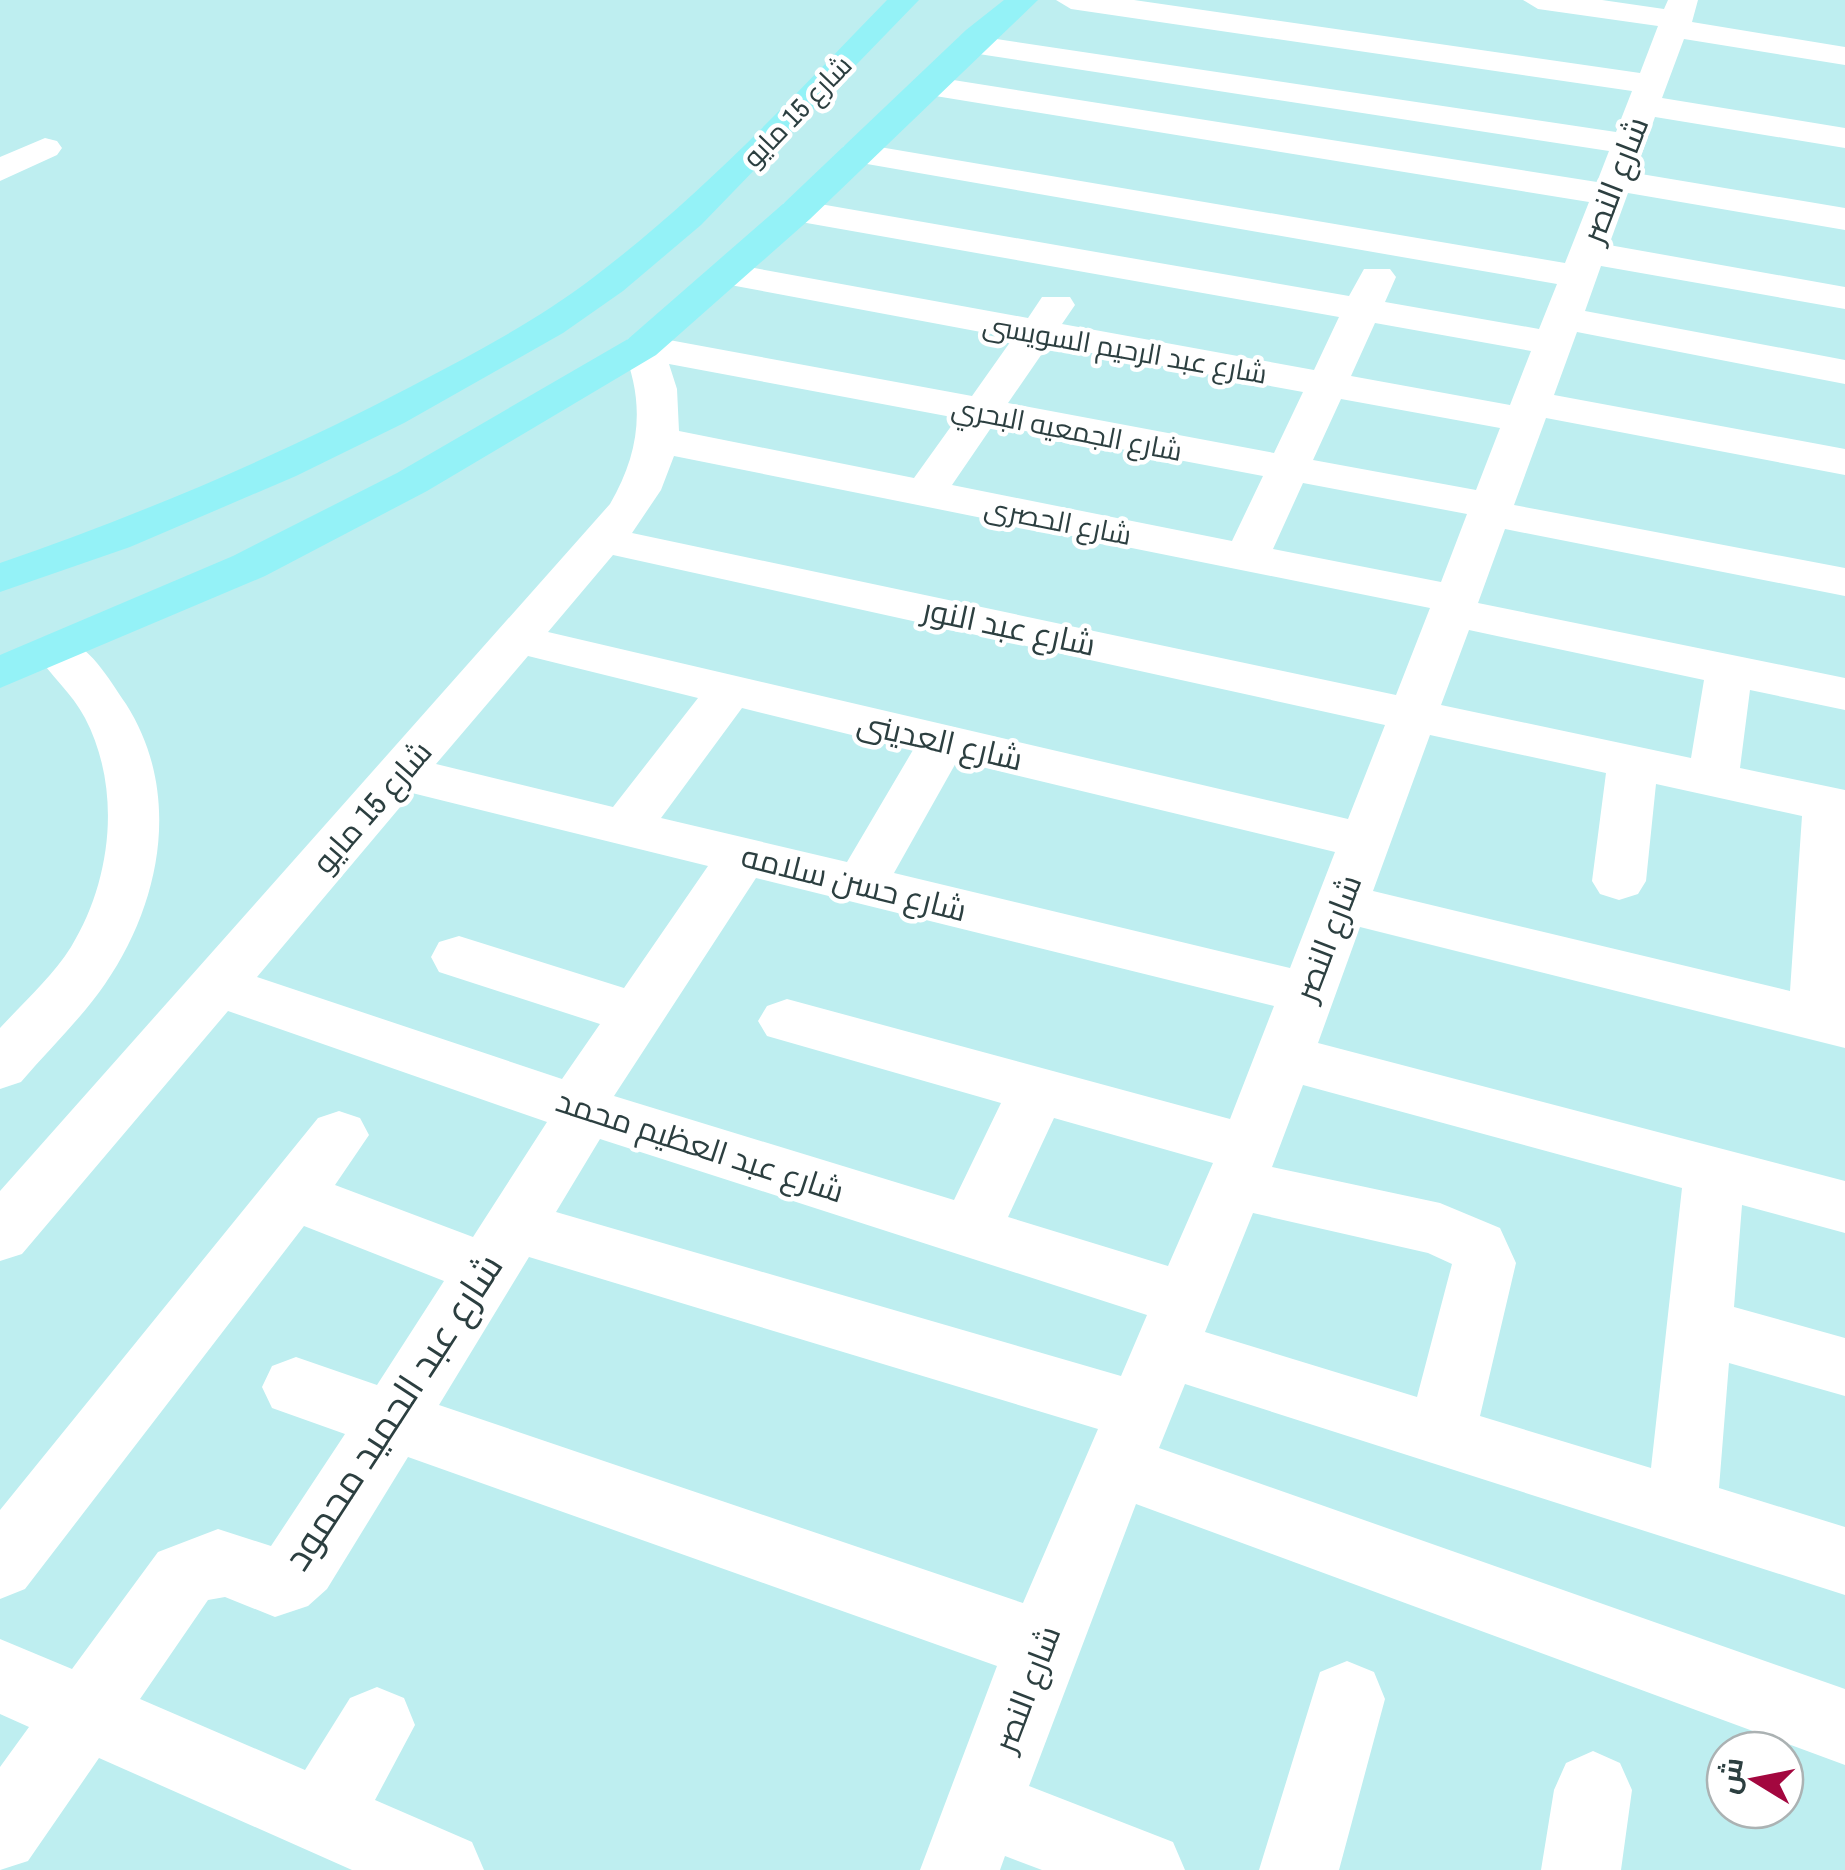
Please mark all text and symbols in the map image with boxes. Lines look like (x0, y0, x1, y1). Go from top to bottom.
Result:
street label: شارع 15 مايو (734, 47, 860, 175)
street label: شارع النصر (1570, 111, 1659, 251)
street label: شارع عبد الرحيم السويسى (980, 305, 1270, 394)
street label: شارع الجمعيه البحري (948, 388, 1186, 473)
street label: شارع الحصرى (981, 488, 1135, 554)
street label: شارع عبد النور (916, 587, 1100, 667)
street label: شارع العدينى (853, 701, 1027, 781)
street label: شارع 15 مايو (302, 731, 442, 883)
street label: شارع حسن سلامه (737, 834, 971, 932)
street label: شارع النصر (1283, 869, 1372, 1009)
street label: شارع عبد العظيم محمد (550, 1079, 850, 1213)
street label: شارع عبد الحميد محمود (271, 1244, 514, 1580)
street label: شارع النصر (982, 1620, 1071, 1760)
north arrow (1705, 1730, 1805, 1830)
text: ش (1709, 1755, 1752, 1797)

